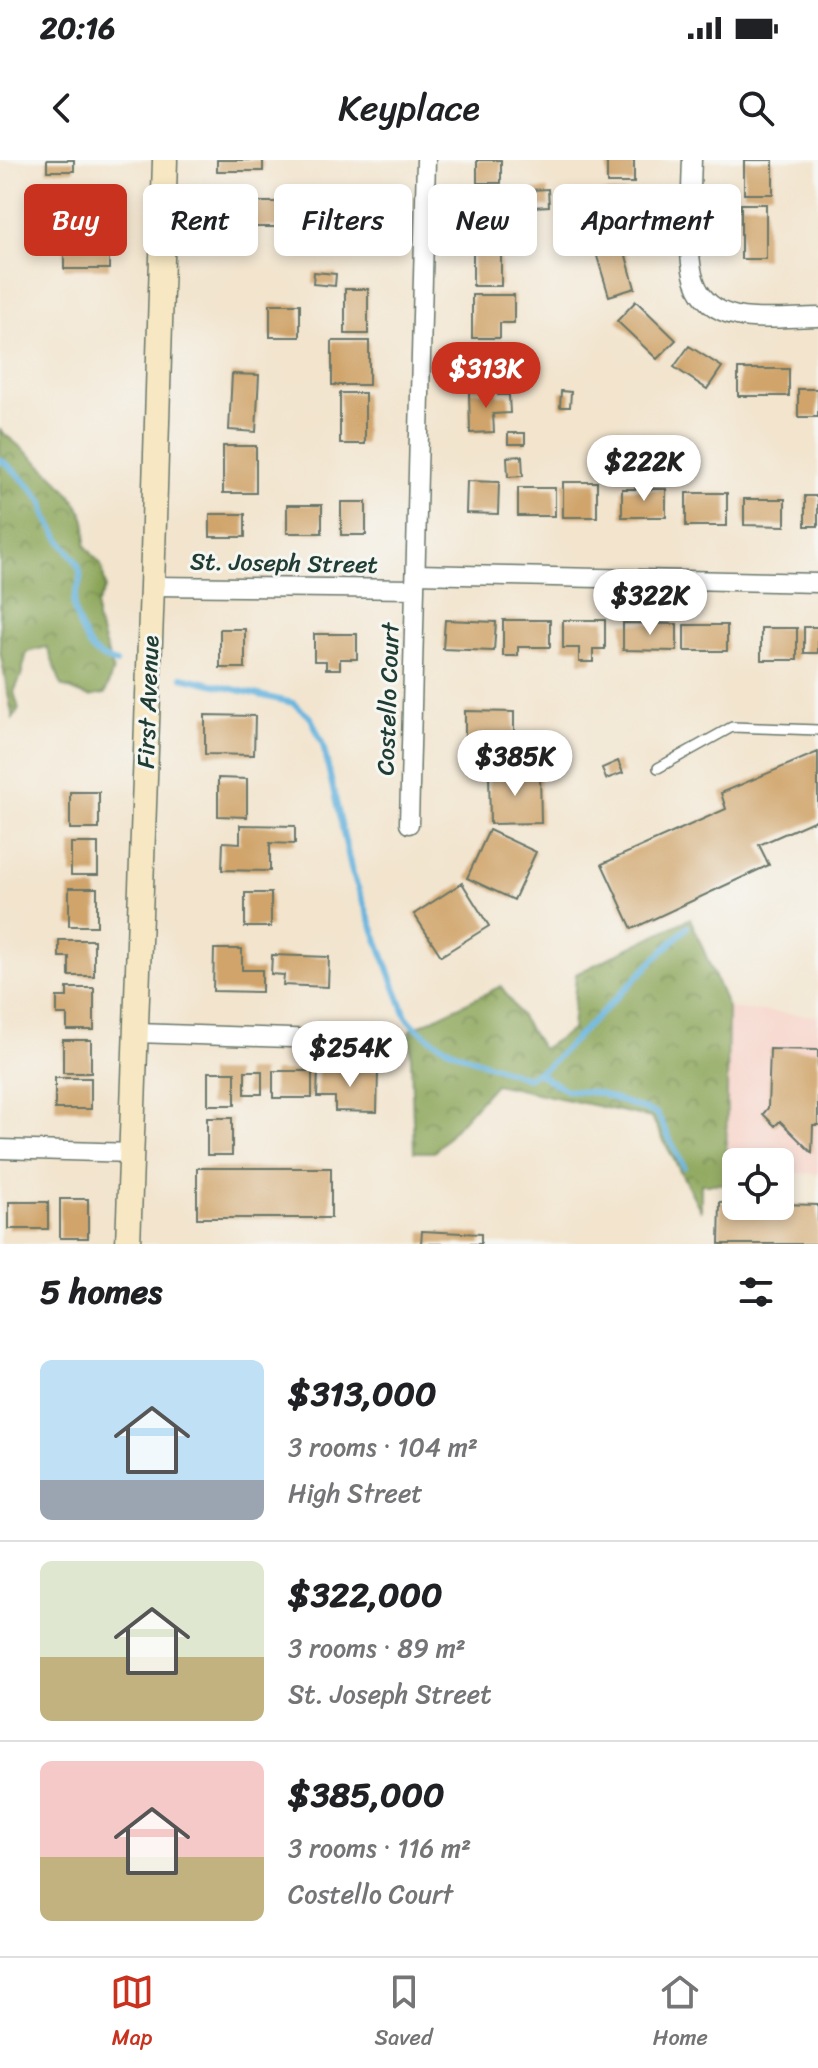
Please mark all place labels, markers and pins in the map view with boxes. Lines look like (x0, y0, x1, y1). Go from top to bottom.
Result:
pin: $313K (430, 342, 542, 410)
pin: $222K (588, 435, 700, 503)
pin: $322K (594, 569, 706, 637)
pin: $385K (459, 730, 571, 798)
pin: $254K (294, 1021, 406, 1089)

